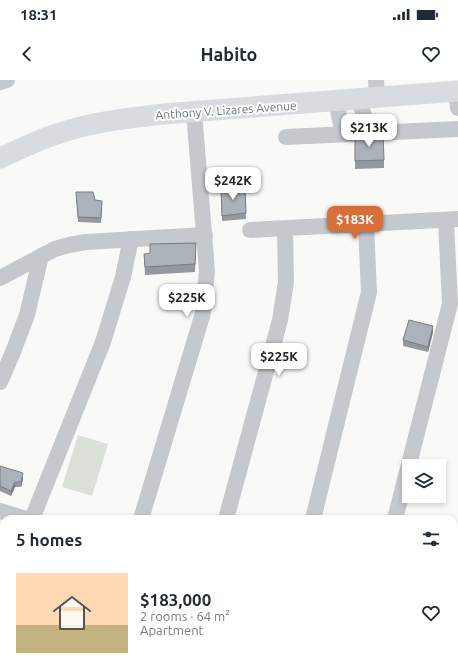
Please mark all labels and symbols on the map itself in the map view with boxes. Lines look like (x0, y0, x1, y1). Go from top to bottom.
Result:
street label: Anthony V. Lizares Avenue (155, 99, 297, 121)
pin: $213K (341, 114, 397, 148)
pin: $242K (205, 167, 261, 201)
pin: $183K (327, 206, 383, 240)
pin: $225K (159, 284, 215, 318)
pin: $225K (251, 343, 307, 377)

